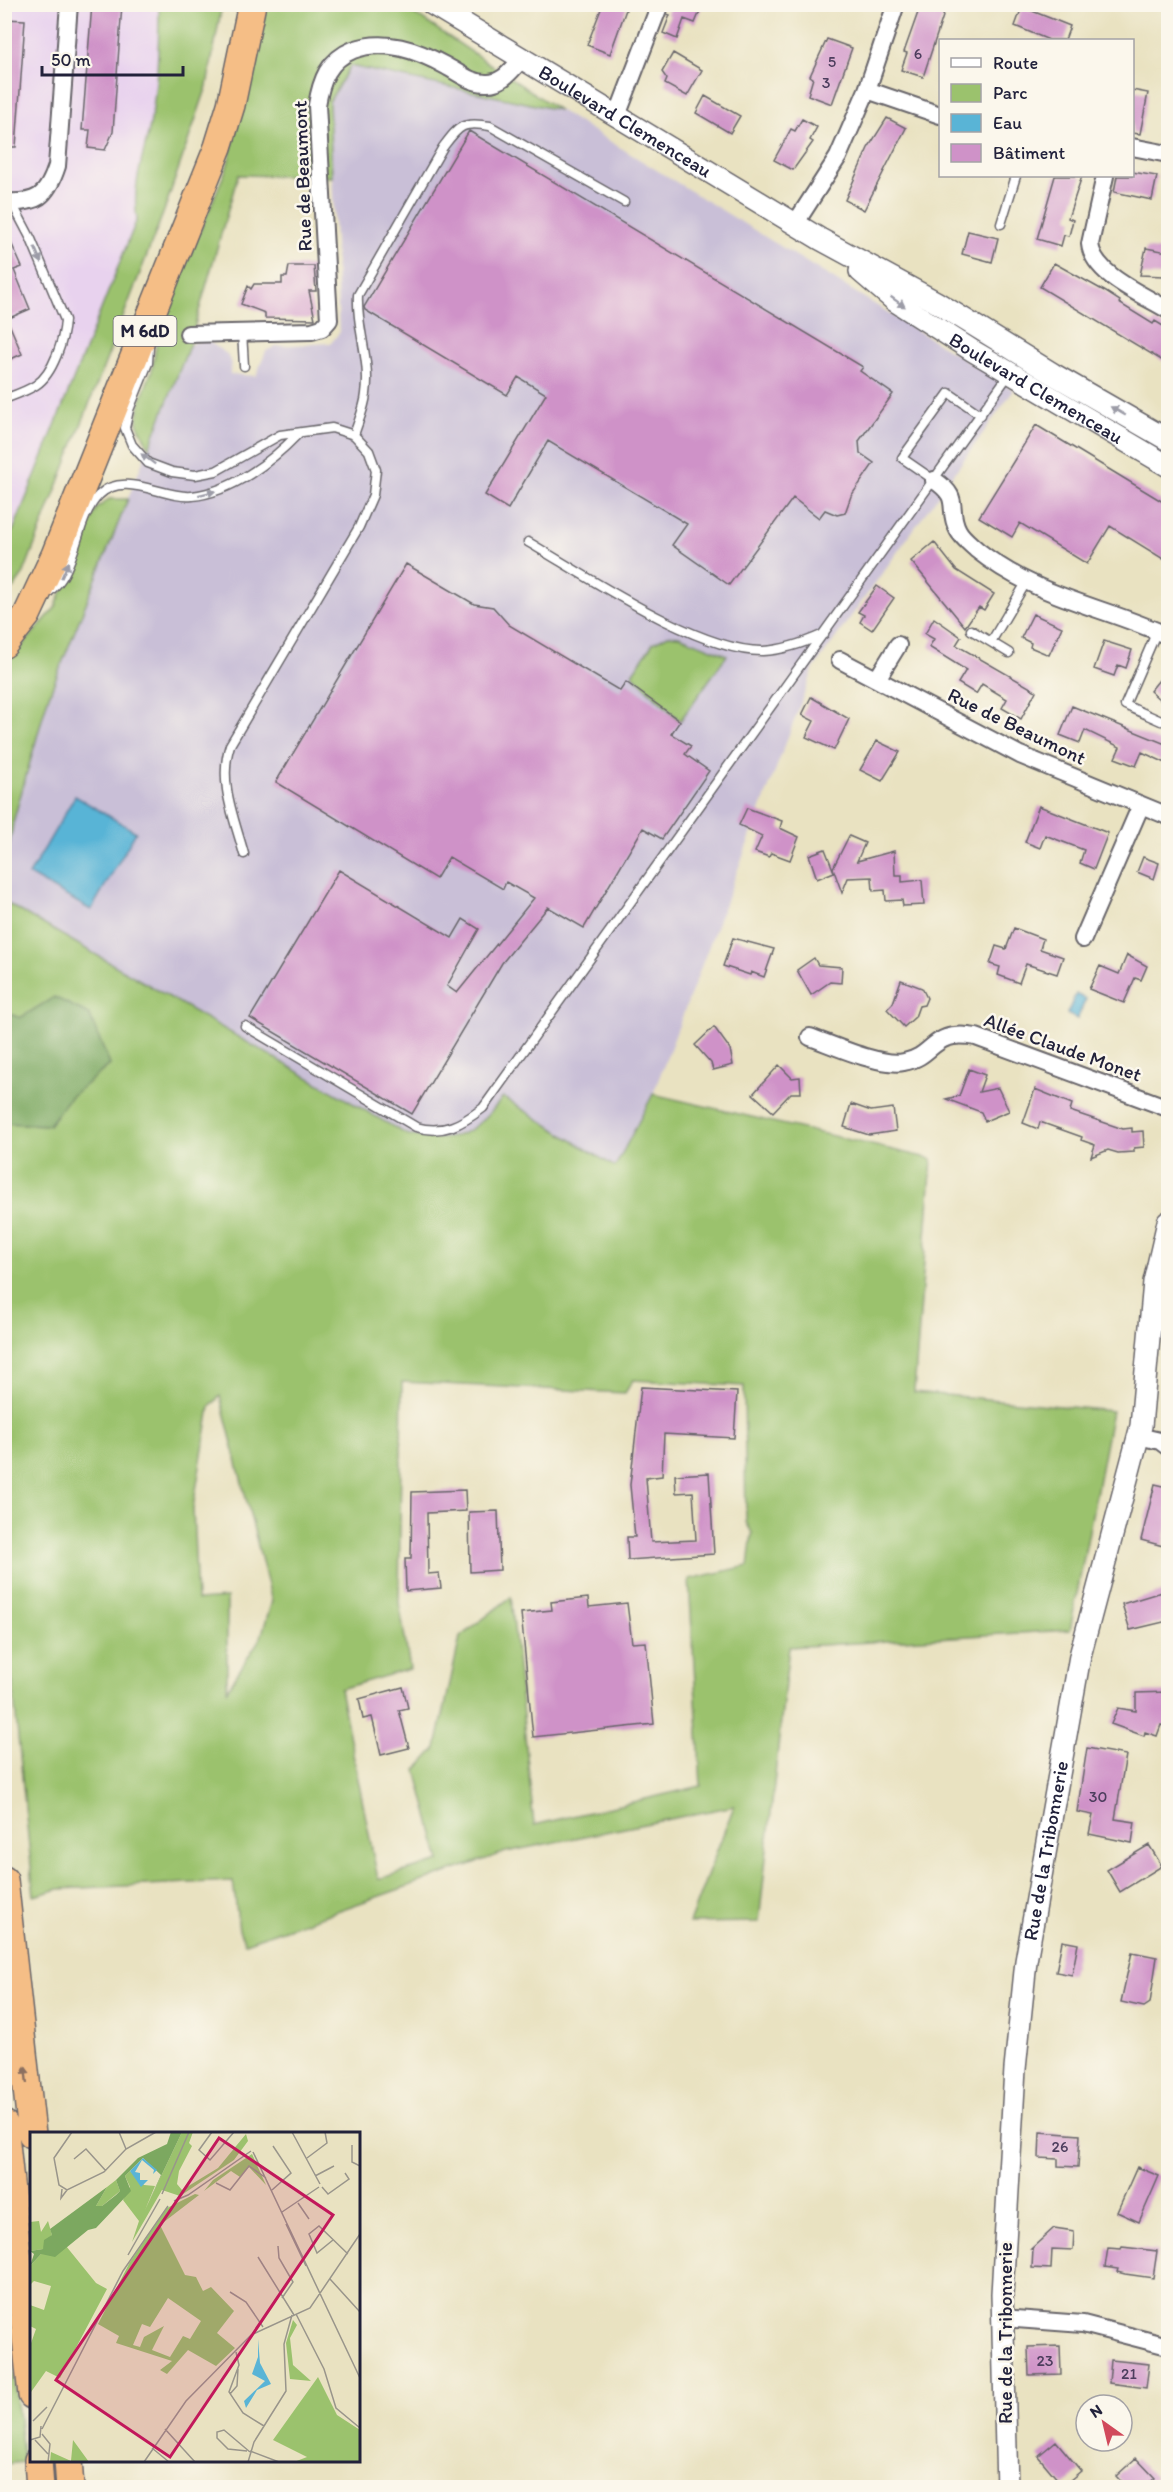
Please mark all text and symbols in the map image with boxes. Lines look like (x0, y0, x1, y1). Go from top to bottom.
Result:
scale bar (42, 39, 183, 77)
legend (939, 39, 1134, 177)
house number: 6 (914, 44, 922, 63)
text: 50 m (51, 49, 91, 71)
house number: 5 (828, 52, 836, 71)
text: Route (993, 52, 1038, 74)
street label: Boulevard Clemenceau (534, 60, 716, 183)
house number: 3 (822, 73, 831, 92)
text: Parc (993, 82, 1027, 104)
street label: Rue de Beaumont (287, 100, 317, 252)
text: Eau (993, 112, 1022, 134)
text: Bâtiment (993, 142, 1066, 164)
one-way arrow (34, 246, 43, 264)
one-way arrow (890, 296, 906, 307)
road number: M 6dD (114, 316, 176, 346)
street label: Boulevard Clemenceau (945, 327, 1127, 449)
one-way arrow (1110, 406, 1126, 417)
one-way arrow (140, 453, 156, 466)
one-way arrow (198, 488, 216, 497)
one-way arrow (60, 562, 69, 579)
street label: Rue de Beaumont (944, 682, 1090, 770)
street label: Allée Claude Monet (981, 1007, 1145, 1087)
street label: Rue de la Tribonnerie (1018, 1759, 1073, 1942)
house number: 30 (1089, 1787, 1107, 1806)
one-way arrow (21, 2066, 31, 2085)
inset map (30, 2132, 360, 2462)
house number: 26 (1052, 2137, 1068, 2156)
street label: Rue de la Tribonnerie (993, 2242, 1017, 2424)
house number: 23 (1036, 2351, 1054, 2370)
house number: 21 (1121, 2364, 1137, 2383)
north arrow (1074, 2393, 1134, 2453)
text: N (1086, 2400, 1106, 2422)

